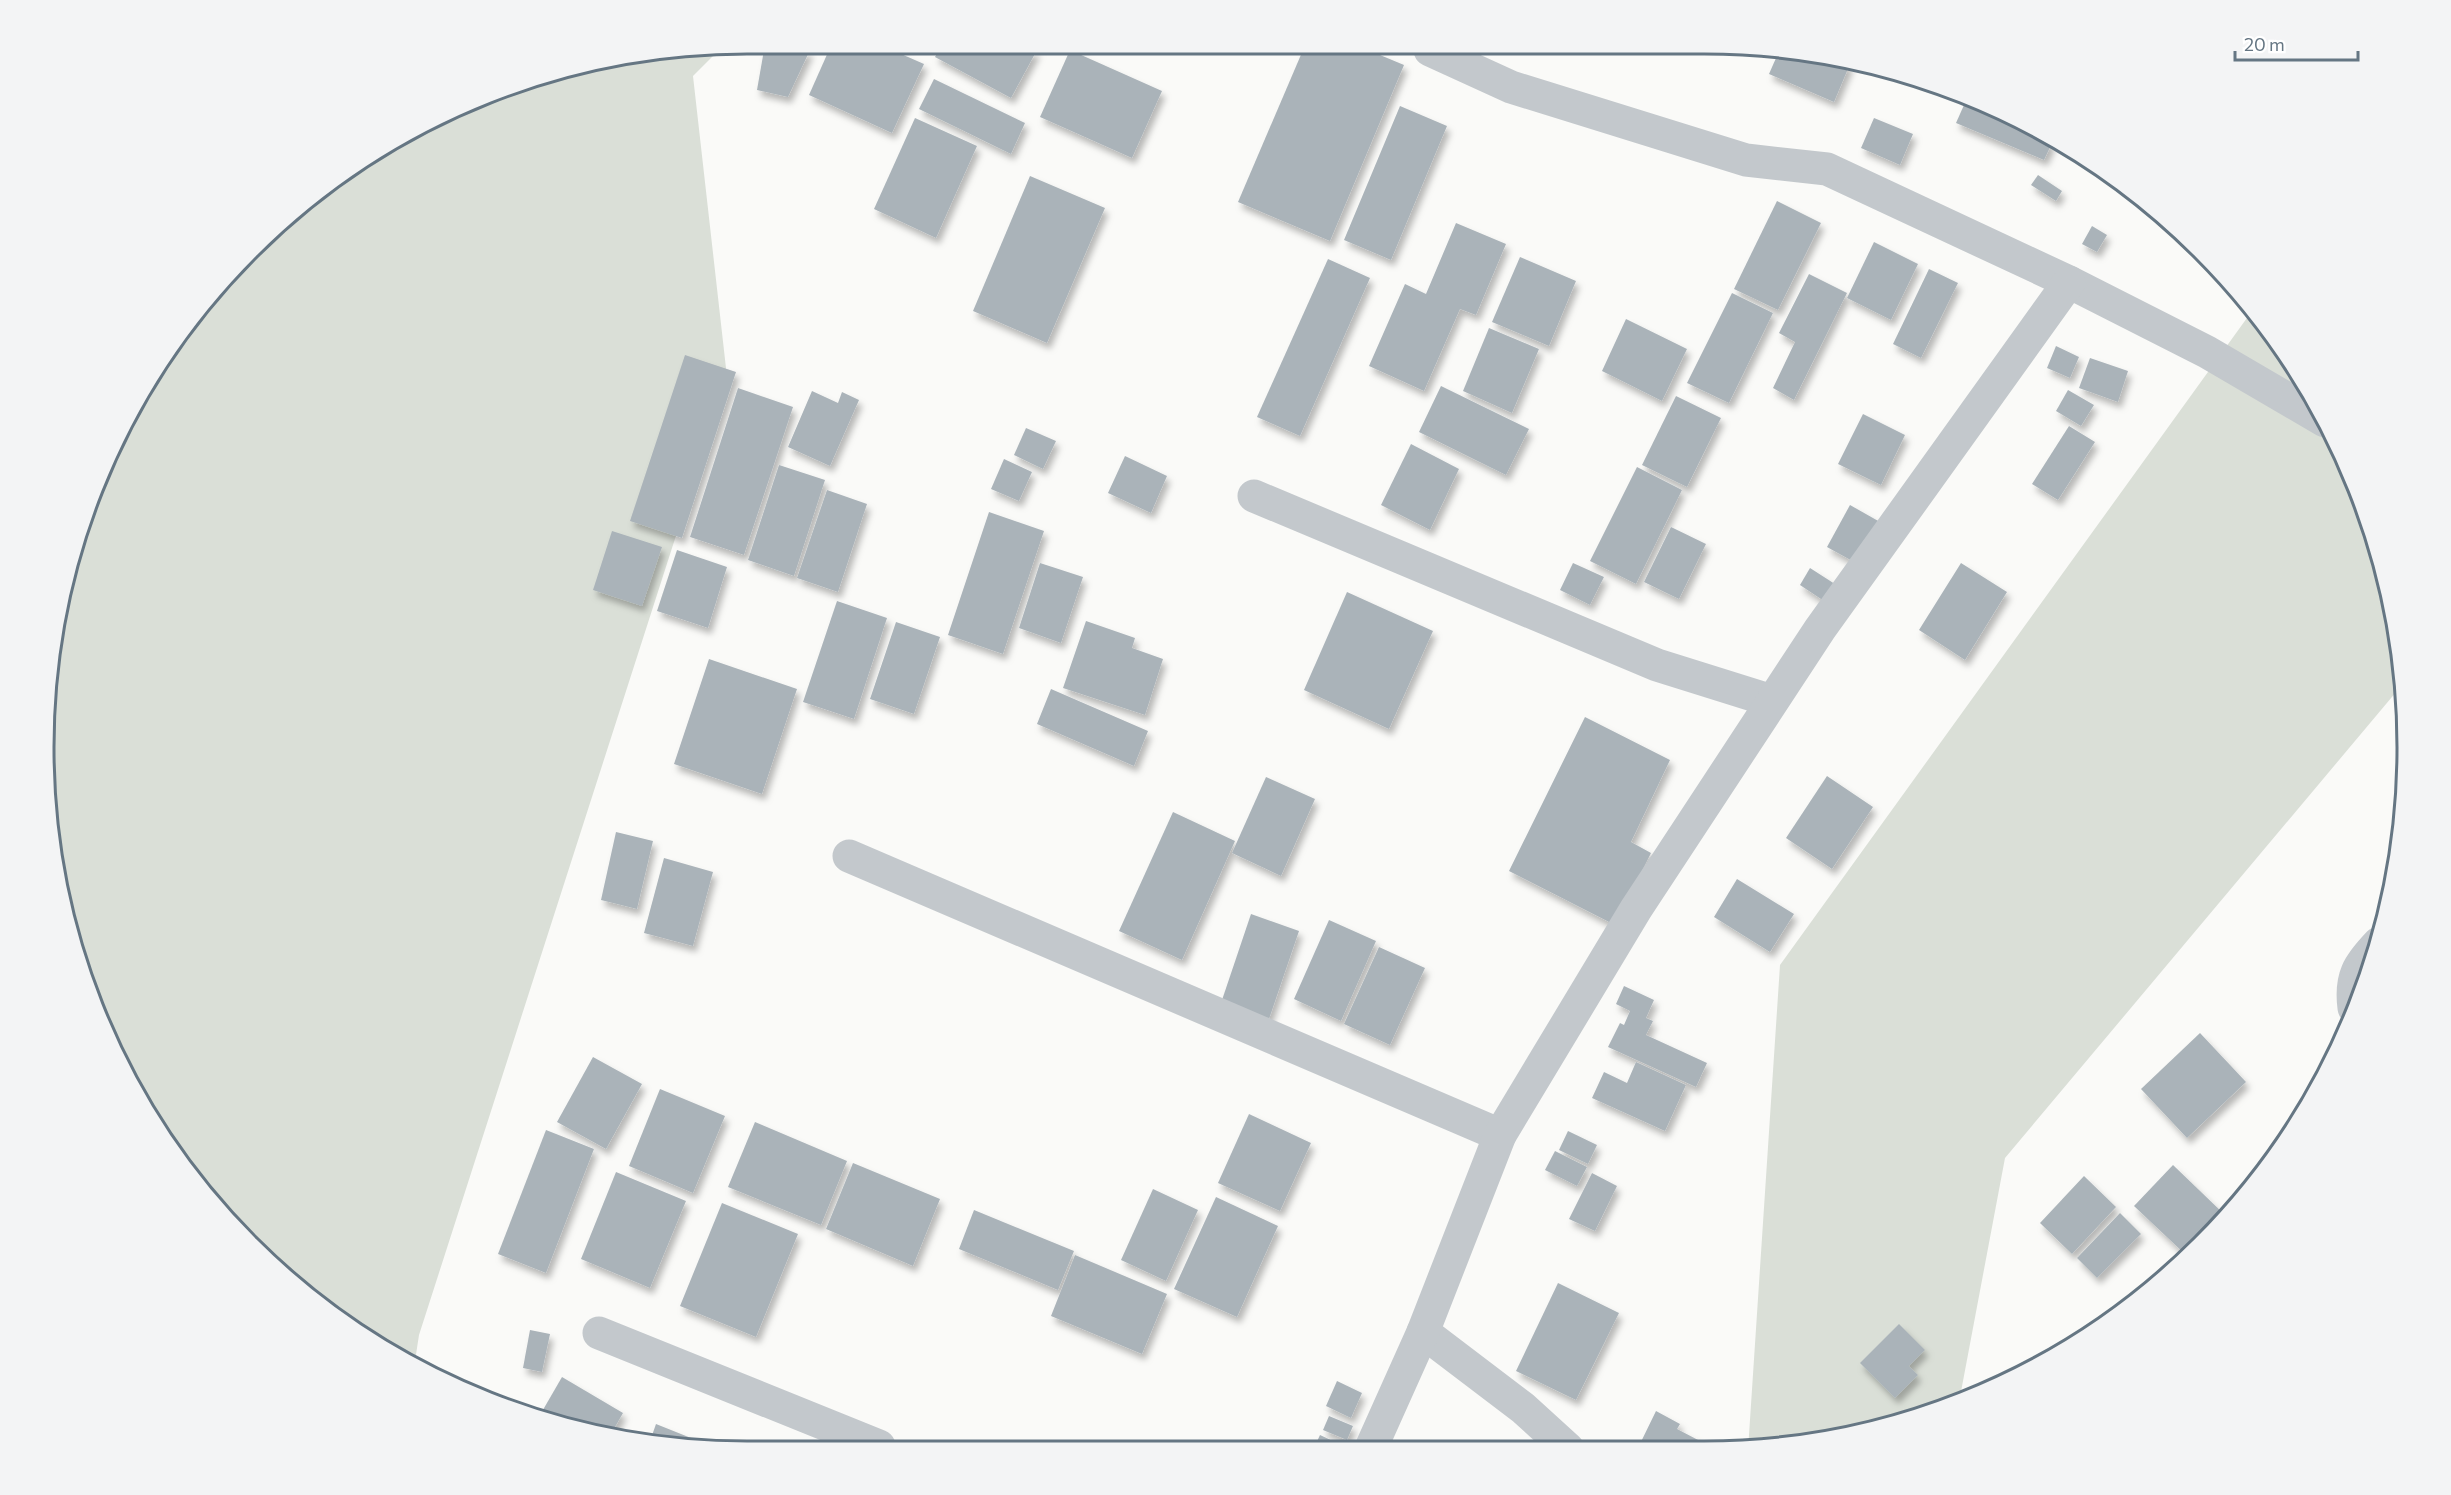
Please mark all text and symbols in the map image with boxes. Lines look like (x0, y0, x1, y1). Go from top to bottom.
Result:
scale bar (2235, 24, 2358, 62)
text: 20 m (2244, 33, 2285, 55)

